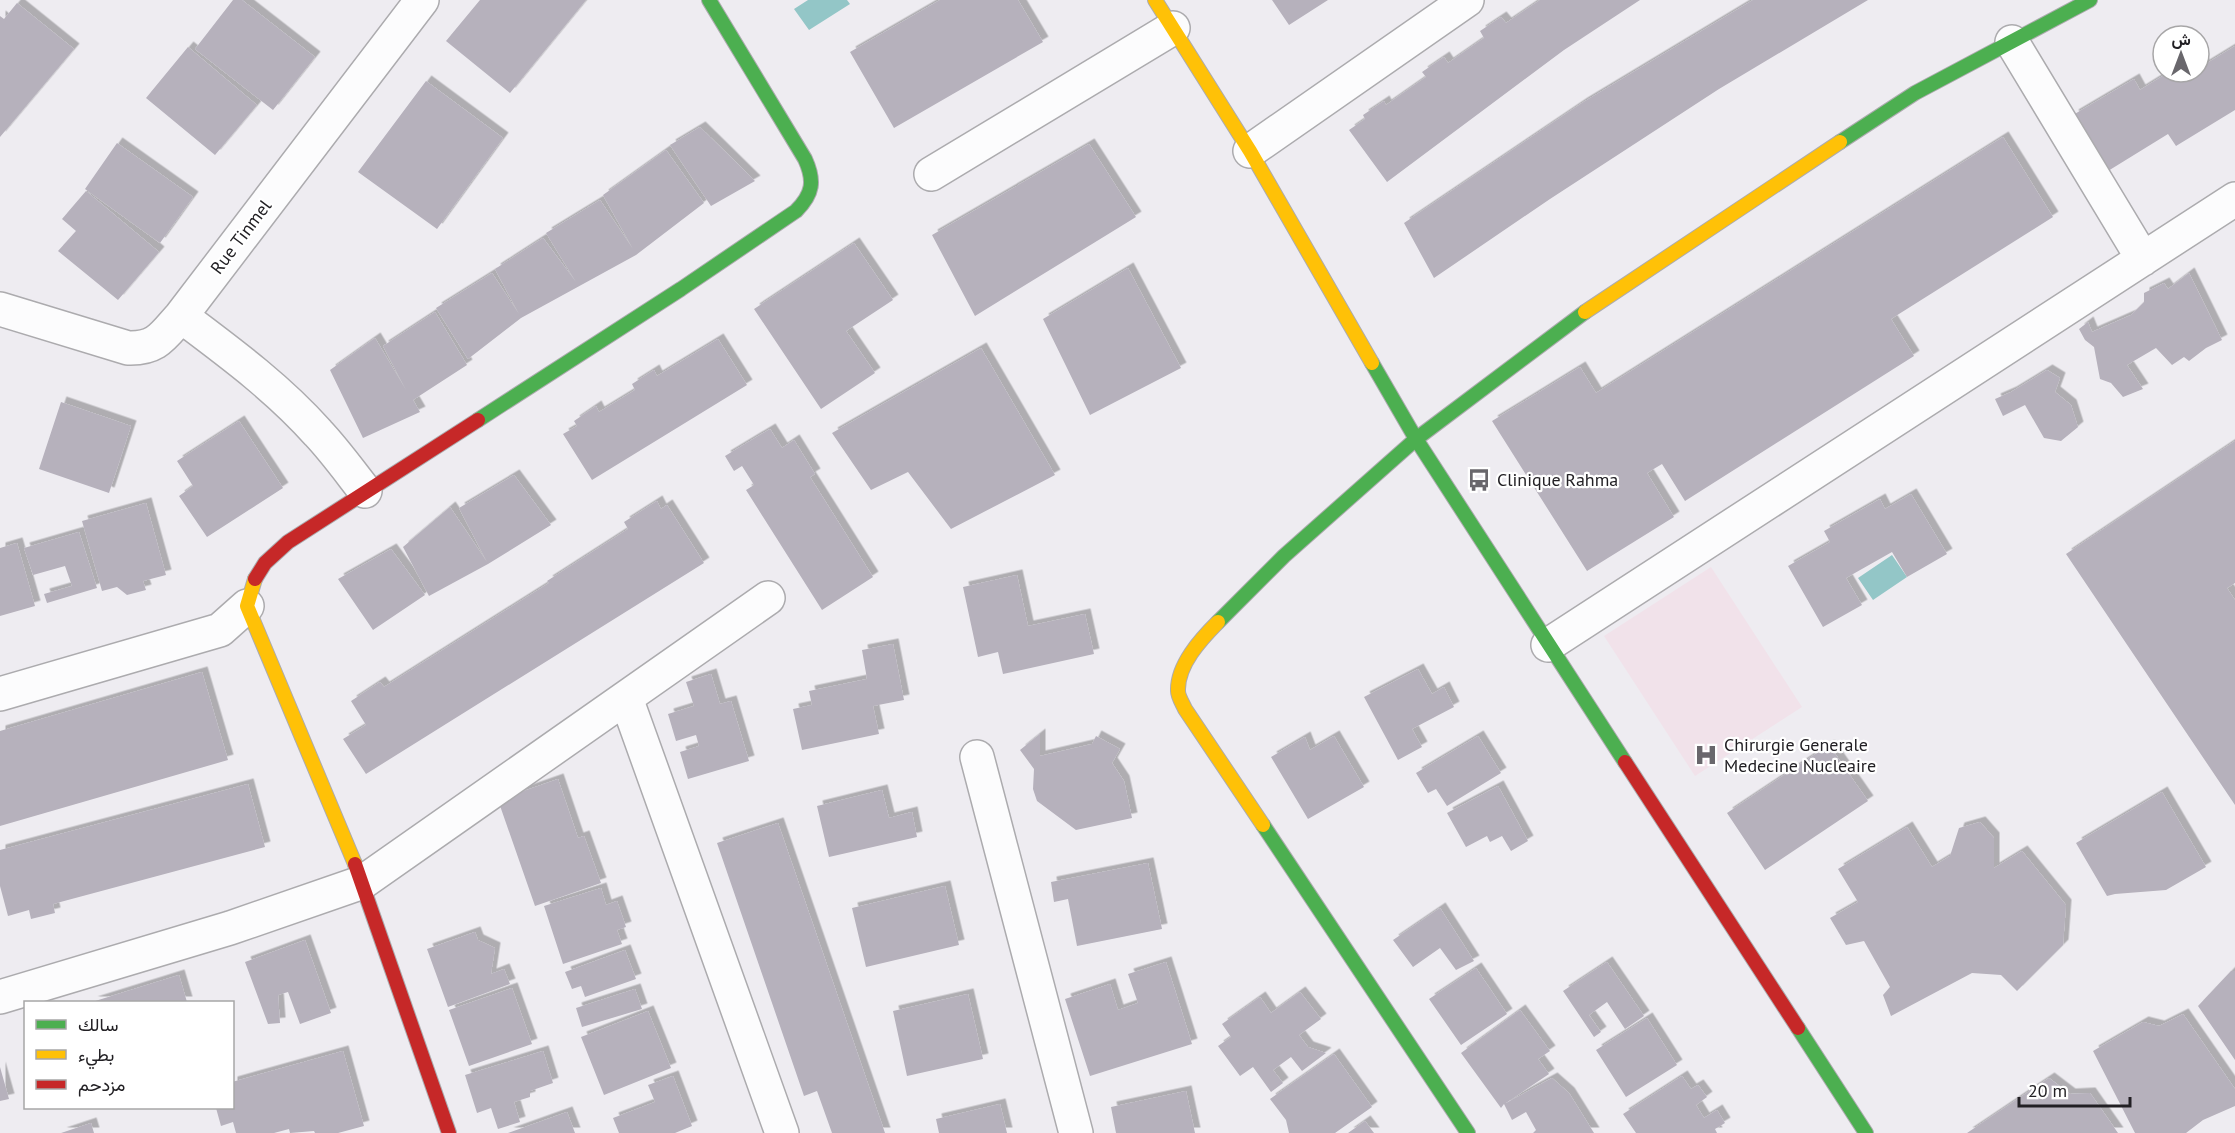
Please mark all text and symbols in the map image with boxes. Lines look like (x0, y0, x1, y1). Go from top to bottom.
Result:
north arrow (2151, 24, 2211, 84)
text: ش (2171, 29, 2191, 49)
street label: Rue Tinmel (205, 194, 276, 278)
bus stop icon: Clinique Rahma (1466, 467, 1492, 493)
place label: Clinique Rahma (1497, 468, 1618, 491)
place label: Chirurgie Generale Medecine Nucleaire (1724, 733, 1876, 777)
hospital icon: Chirurgie Generale Medecine Nucleaire (1693, 742, 1719, 768)
legend (24, 1001, 234, 1109)
text: سالك (78, 1013, 118, 1036)
text: بطيء (78, 1043, 114, 1070)
scale bar (2019, 1070, 2130, 1108)
text: مزدحم (78, 1073, 125, 1097)
text: 20 m (2028, 1079, 2067, 1102)

